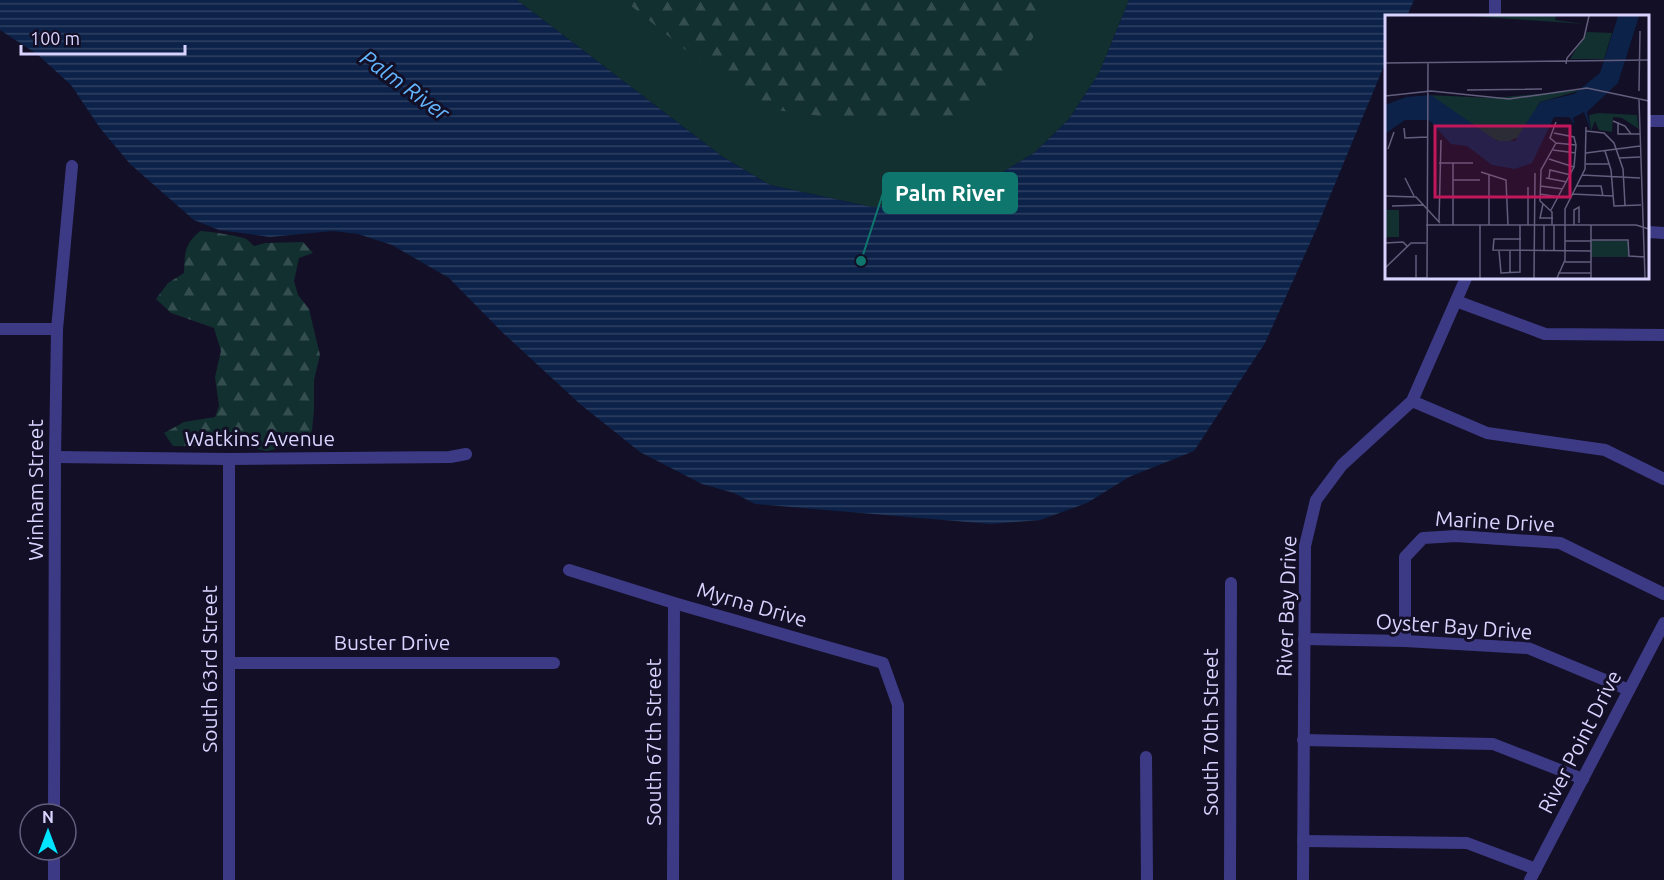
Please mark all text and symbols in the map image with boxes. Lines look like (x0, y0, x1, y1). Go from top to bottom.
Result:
inset map (1385, 15, 1649, 279)
scale bar (21, 18, 184, 56)
text: 100 m (30, 28, 80, 48)
water label: Palm River (356, 44, 455, 125)
callout: Palm River (883, 173, 1017, 213)
text: Palm River (895, 180, 1005, 205)
street label: Winham Street (23, 419, 47, 561)
street label: Watkins Avenue (185, 426, 335, 450)
street label: Marine Drive (1434, 506, 1556, 536)
street label: River Bay Drive (1272, 535, 1300, 677)
street label: Myrna Drive (694, 577, 810, 631)
street label: South 63rd Street (197, 585, 221, 753)
street label: Oyster Bay Drive (1375, 609, 1533, 643)
street label: Buster Drive (334, 630, 450, 654)
street label: South 70th Street (1198, 648, 1222, 816)
street label: South 67th Street (641, 658, 665, 826)
street label: River Point Drive (1533, 666, 1625, 817)
north arrow (18, 802, 78, 862)
text: N (42, 808, 54, 826)

